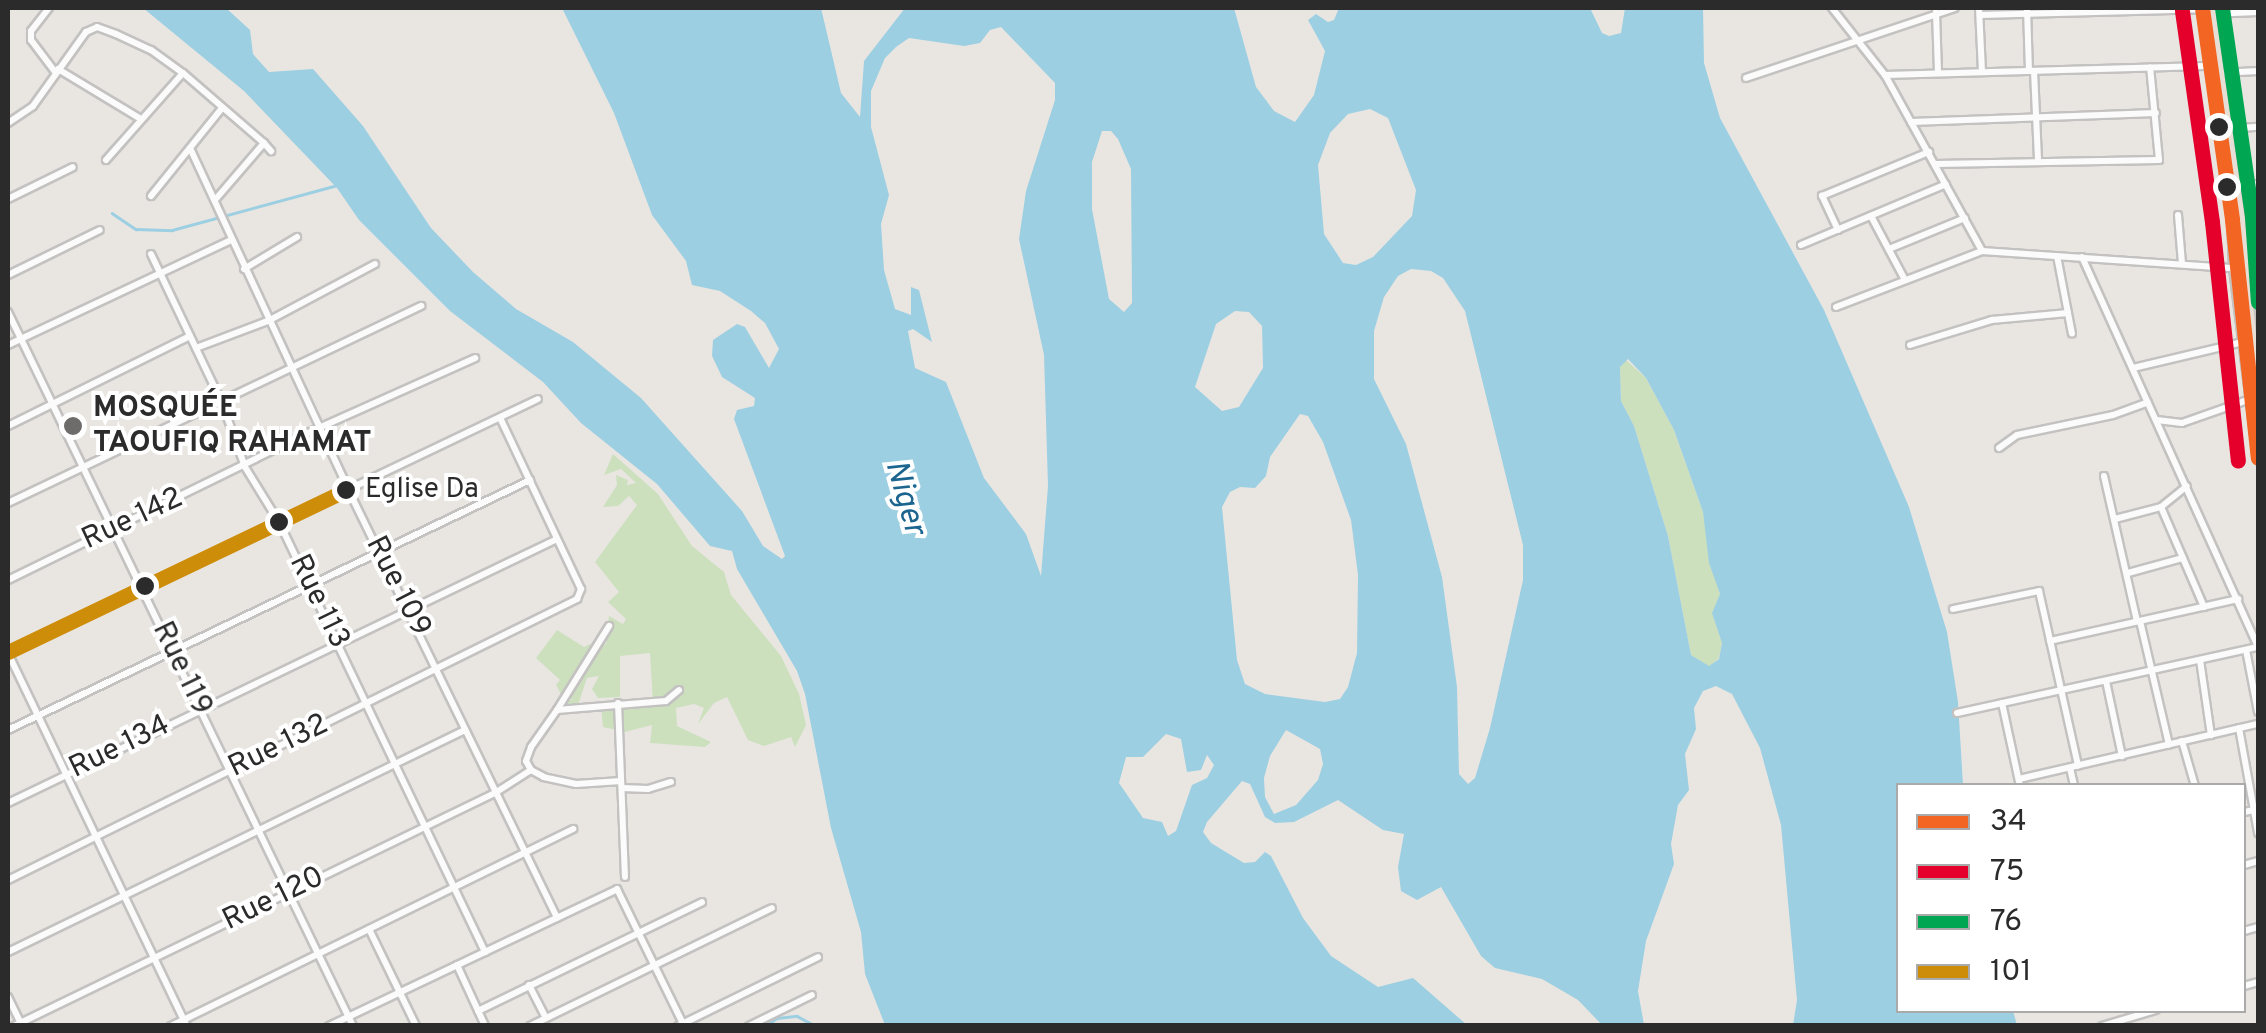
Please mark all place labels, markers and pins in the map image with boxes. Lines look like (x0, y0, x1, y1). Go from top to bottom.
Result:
unlabelled marker (2209, 117, 2229, 137)
unlabelled marker (2217, 177, 2237, 197)
place label: MOSQUÉE TAOUFIQ RAHAMAT (93, 391, 372, 462)
marker: MOSQUÉE TAOUFIQ RAHAMAT (62, 415, 84, 437)
place label: Eglise Da (365, 473, 479, 507)
marker: Eglise Da (336, 480, 356, 500)
unlabelled marker (269, 512, 289, 532)
unlabelled marker (135, 576, 155, 596)

